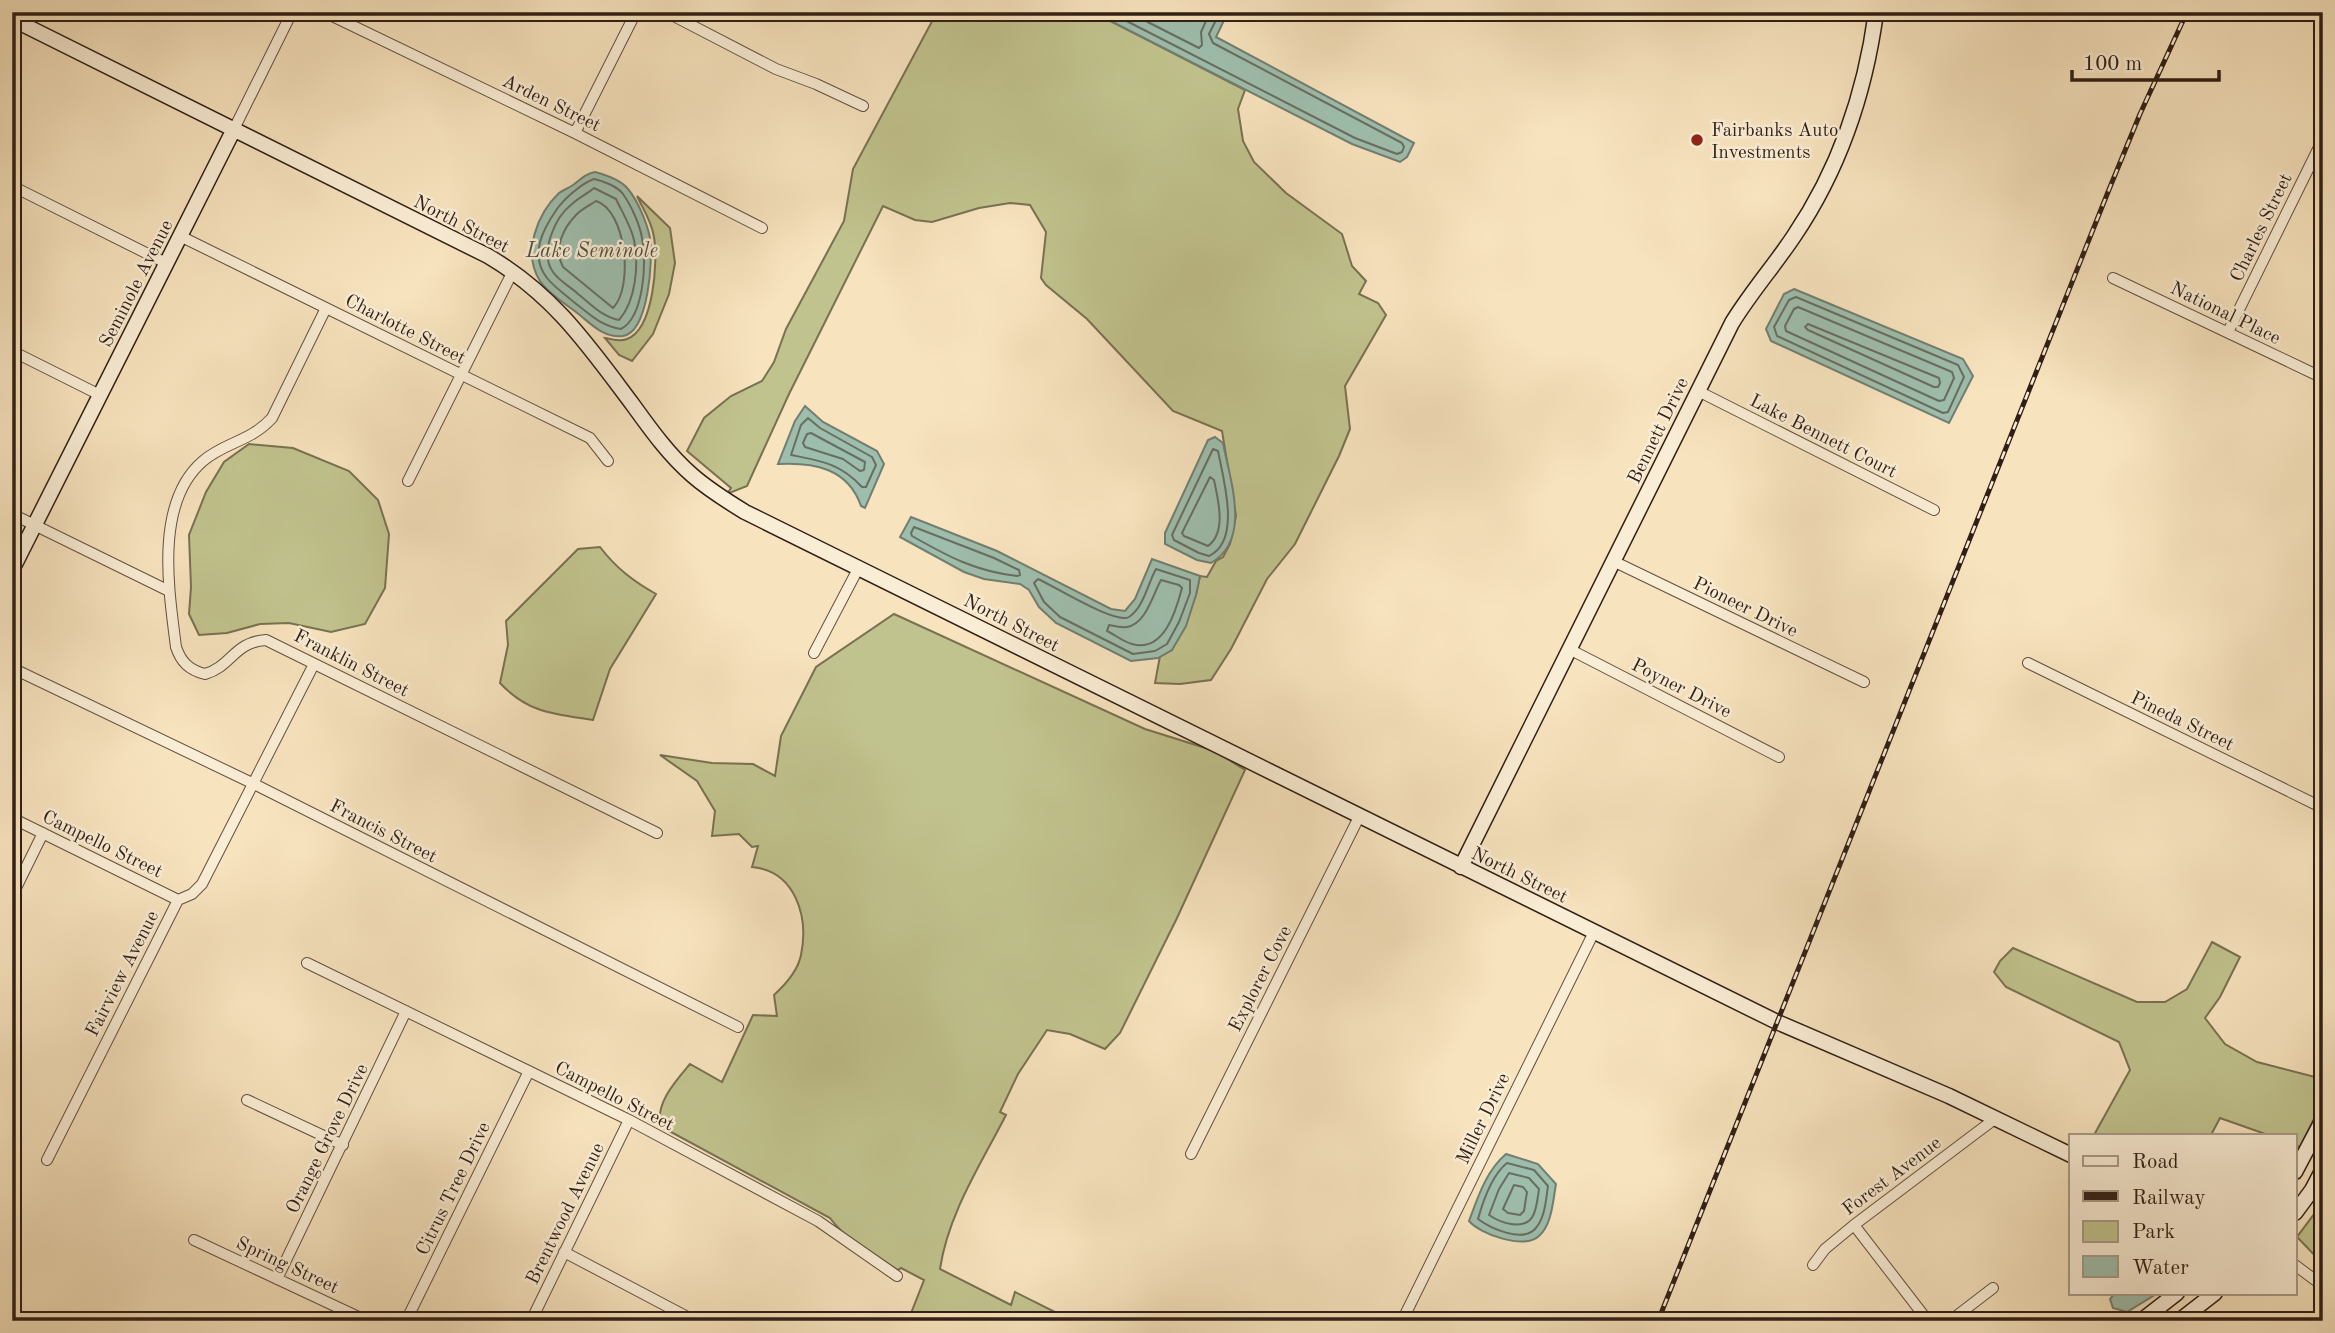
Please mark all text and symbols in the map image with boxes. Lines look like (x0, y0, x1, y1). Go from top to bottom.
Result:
scale bar (2072, 38, 2220, 82)
text: 100 m (2083, 54, 2142, 75)
street label: Arden Street (499, 72, 603, 136)
place label: Fairbanks Auto Investments (1711, 122, 1839, 163)
marker: Fairbanks Auto Investments (1689, 132, 1705, 148)
street label: Charles Street (2228, 171, 2297, 285)
street label: North Street (410, 193, 512, 257)
street label: Seminole Avenue (97, 217, 177, 351)
water label: Lake Seminole (525, 241, 658, 262)
street label: National Place (2167, 279, 2283, 349)
street label: Charlotte Street (342, 292, 468, 369)
street label: Bennett Drive (1625, 375, 1693, 487)
street label: Lake Bennett Court (1746, 392, 1900, 483)
street label: Pioneer Drive (1690, 575, 1800, 642)
street label: North Street (960, 592, 1062, 656)
street label: Franklin Street (290, 627, 411, 701)
street label: Poyner Drive (1628, 656, 1734, 722)
street label: Pineda Street (2127, 689, 2236, 755)
street label: Francis Street (326, 797, 440, 867)
street label: Campello Street (39, 808, 165, 883)
street label: North Street (1468, 845, 1570, 908)
street label: Fairview Avenue (83, 908, 163, 1040)
street label: Explorer Cove (1226, 923, 1296, 1035)
street label: Campello Street (551, 1059, 677, 1135)
street label: Orange Grove Drive (284, 1061, 373, 1217)
street label: Miller Drive (1454, 1071, 1514, 1168)
street label: Citrus Tree Drive (414, 1119, 495, 1259)
street label: Forest Avenue (1840, 1134, 1945, 1220)
legend (2069, 1134, 2296, 1294)
street label: Brentwood Avenue (524, 1140, 609, 1288)
text: Road (2132, 1152, 2179, 1173)
text: Railway (2132, 1188, 2206, 1209)
text: Park (2132, 1222, 2175, 1243)
street label: Spring Street (233, 1234, 341, 1298)
text: Water (2132, 1258, 2189, 1279)

